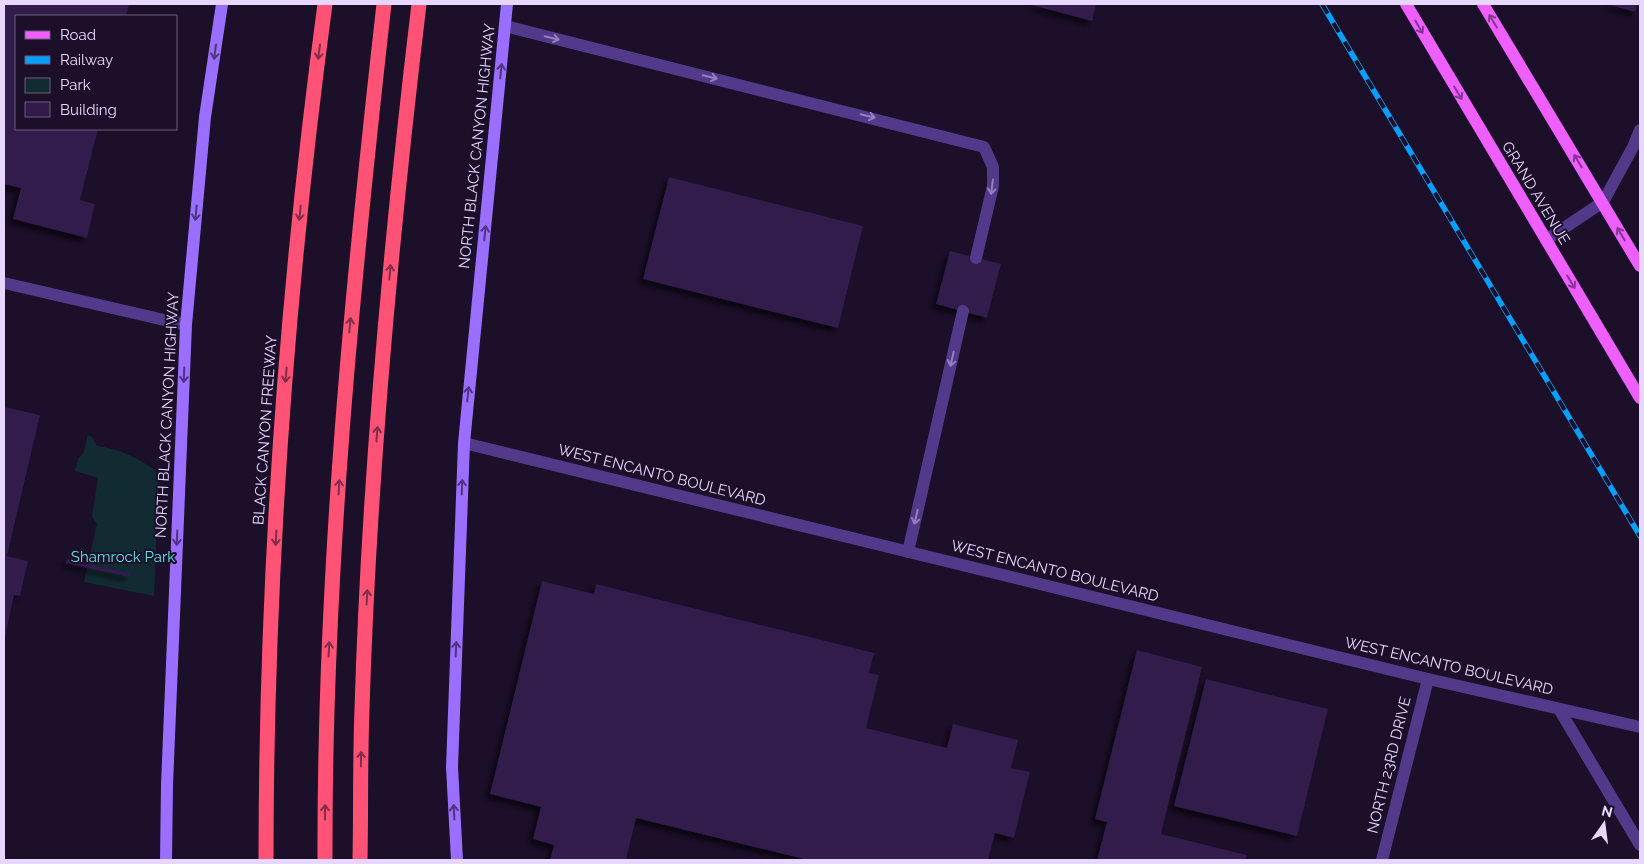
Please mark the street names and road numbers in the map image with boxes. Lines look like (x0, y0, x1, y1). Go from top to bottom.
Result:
street label: NORTH BLACK CANYON HIGHWAY (455, 22, 499, 269)
street label: GRAND AVENUE (1498, 138, 1574, 248)
street label: NORTH BLACK CANYON HIGHWAY (152, 291, 182, 538)
street label: BLACK CANYON FREEWAY (249, 334, 281, 525)
street label: WEST ENCANTO BOULEVARD (556, 440, 768, 510)
street label: WEST ENCANTO BOULEVARD (949, 536, 1161, 606)
street label: WEST ENCANTO BOULEVARD (1343, 633, 1555, 699)
street label: NORTH 23RD DRIVE (1363, 695, 1415, 835)

